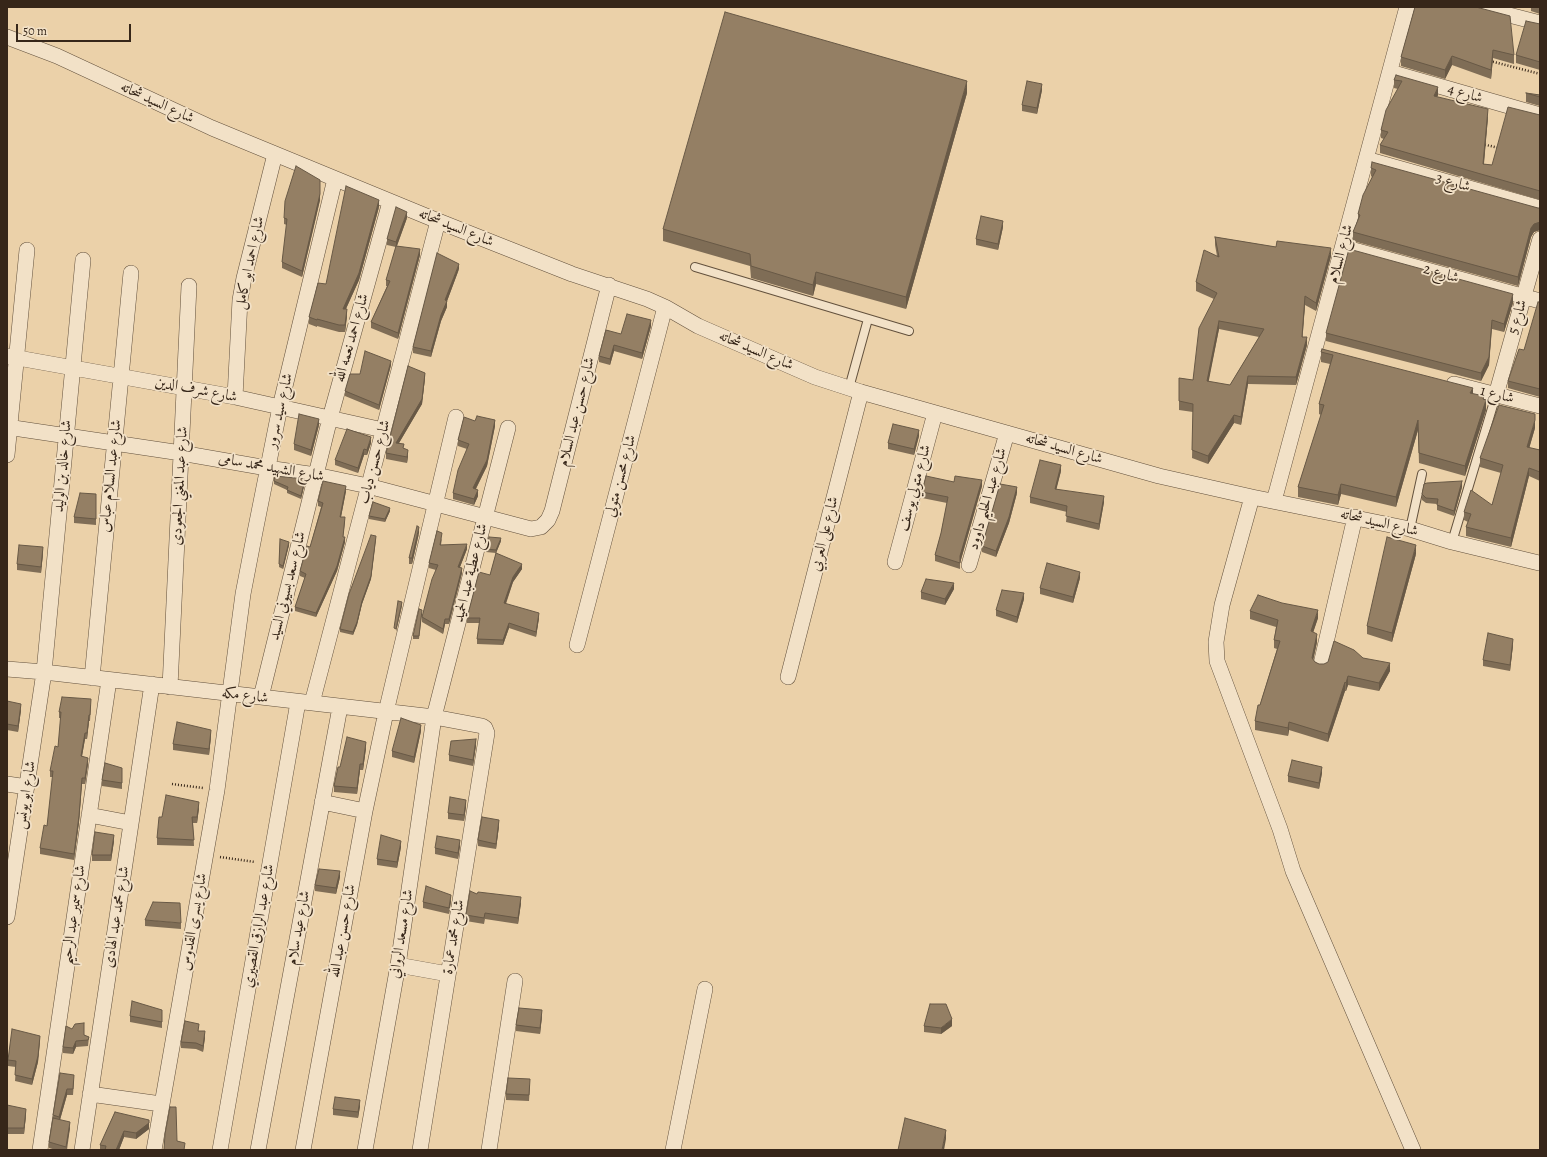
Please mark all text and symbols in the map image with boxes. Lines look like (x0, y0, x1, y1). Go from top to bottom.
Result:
scale bar (18, 16, 133, 42)
text: 50 m (23, 23, 47, 39)
street label: شارع السيد شحاته (117, 78, 197, 128)
street label: شارع 4 (1445, 80, 1485, 108)
street label: شارع 3 (1434, 169, 1472, 197)
street label: شارع السيد شحاته (416, 205, 496, 251)
street label: شارع احمد ابو كامل (231, 215, 269, 311)
street label: شارع السلام (1324, 222, 1358, 286)
street label: شارع 2 (1421, 260, 1461, 288)
street label: شارع احمد نعمه الله (331, 292, 373, 384)
street label: شارع 5 (1504, 297, 1532, 337)
street label: شارع السيد شحاته (716, 327, 796, 375)
street label: شارع حسن عبد السلام (555, 356, 599, 468)
street label: شارع سيد سرور (263, 372, 297, 450)
street label: شارع شرف الدين (153, 373, 239, 407)
street label: شارع 1 (1478, 382, 1516, 408)
street label: شارع حسن دياب (355, 418, 395, 506)
street label: شارع خالد بن الوليد (50, 419, 76, 513)
street label: شارع عبد السلام عباس (96, 419, 126, 533)
street label: شارع عبد المغني الجعودى (168, 426, 192, 546)
street label: شارع السيد شحاته (1023, 429, 1105, 469)
street label: شارع محسن متولي (601, 433, 641, 519)
street label: شارع متولي يوسف (895, 443, 935, 533)
street label: شارع عبد الحليم داوود (965, 446, 1011, 552)
street label: شارع الشهيد محمد سامى (217, 450, 325, 486)
street label: شارع على العربي (807, 495, 843, 573)
street label: شارع السيد شحاته (1338, 505, 1420, 541)
street label: شارع عطية عبد الحميد (450, 522, 492, 624)
street label: شارع سعد بسيوني السيد (266, 530, 310, 642)
street label: شارع مكه (221, 684, 269, 708)
street label: شارع ابو يونس (12, 760, 40, 830)
street label: شارع عبد الرازق القصيري (239, 863, 279, 989)
street label: شارع سمير عبد الرحيم (58, 864, 90, 966)
street label: شارع محمد عبد الهادى (100, 865, 134, 969)
street label: شارع يسرى القدوس (177, 872, 211, 972)
street label: شارع حسن عبد الله (326, 883, 360, 979)
street label: شارع مسعد الرواني (386, 888, 418, 980)
street label: شارع عيد سلام (284, 889, 314, 967)
street label: شارع محمد عمارة (439, 898, 469, 976)

